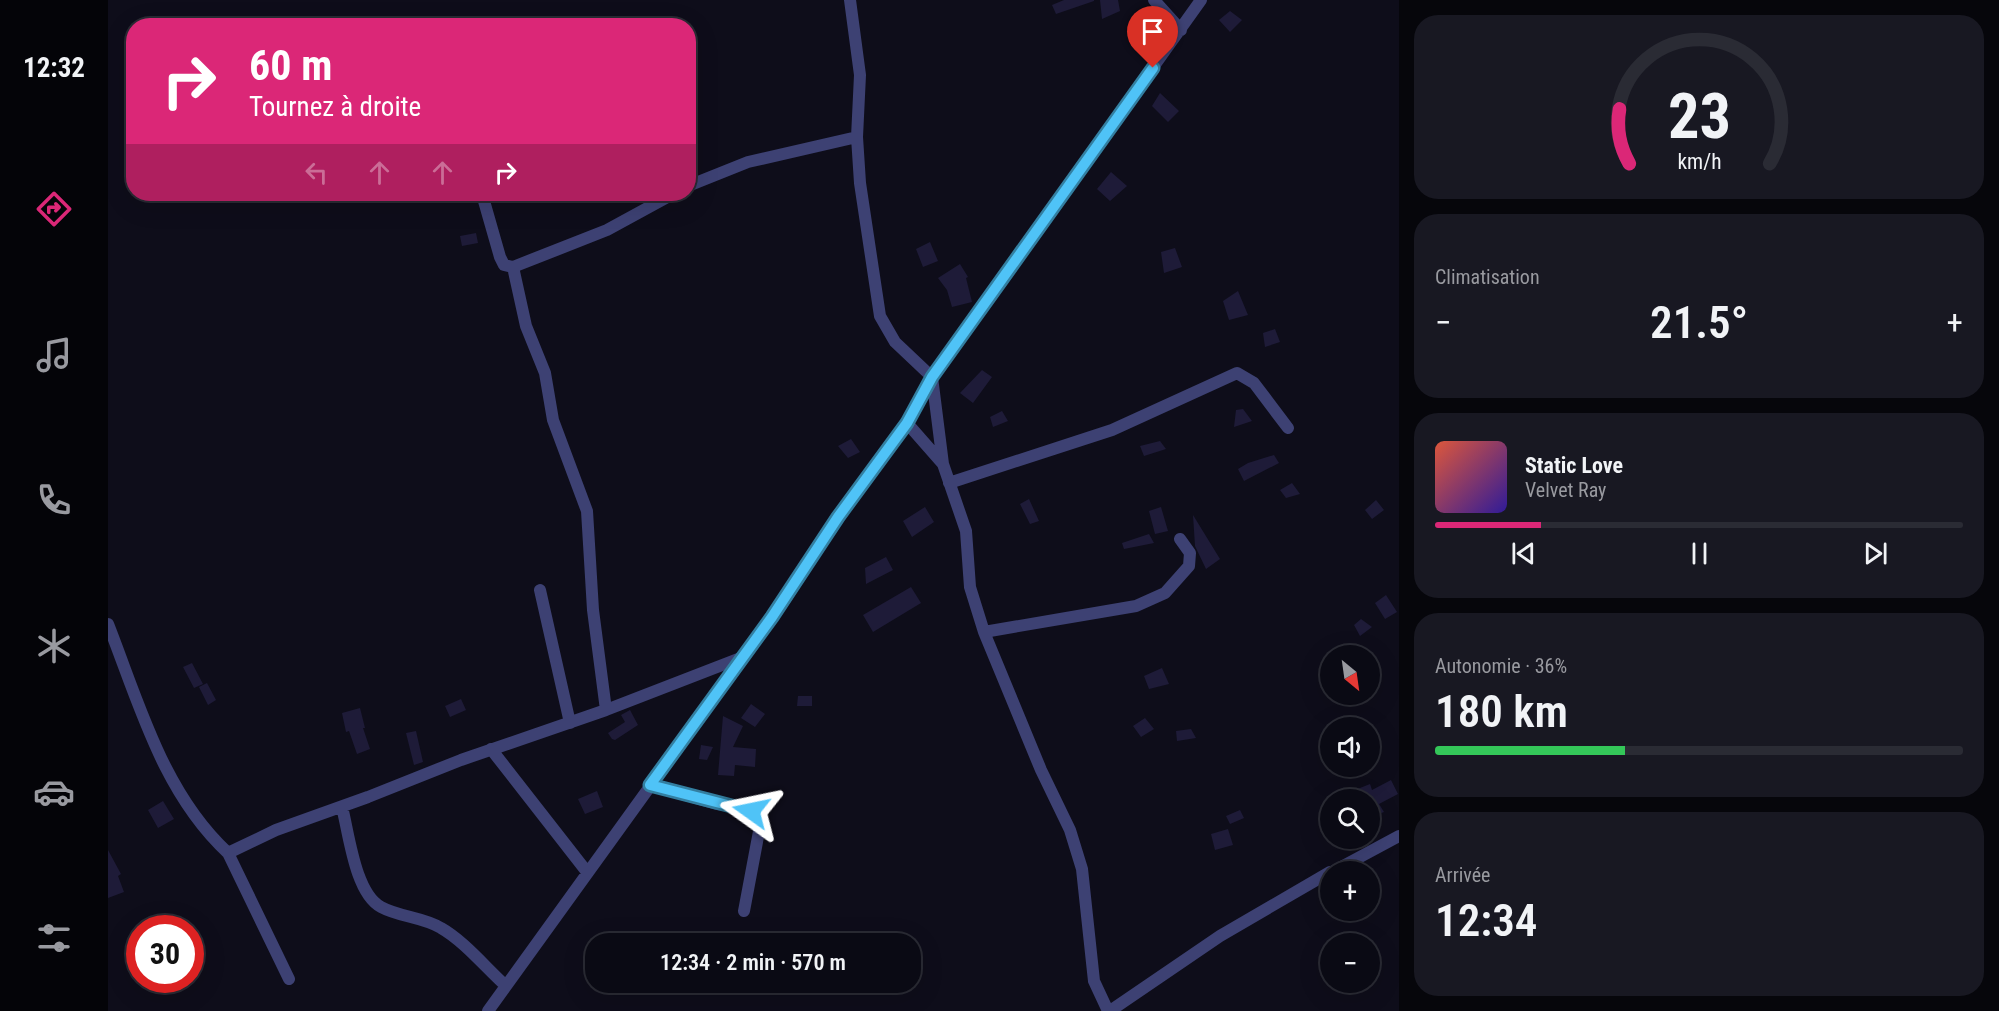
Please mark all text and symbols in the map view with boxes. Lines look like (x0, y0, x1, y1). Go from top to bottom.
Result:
pin (1127, 6, 1178, 68)
icon: arrive (1136, 15, 1169, 48)
text: 60 m (249, 41, 332, 90)
icon: right (150, 42, 228, 120)
text: 12:32 (23, 52, 85, 84)
text: 23 (1667, 80, 1731, 153)
text: Tournez à droite (249, 91, 421, 123)
text: km/h (1677, 149, 1721, 174)
icon: left (300, 156, 333, 189)
icon: ahead (363, 156, 396, 189)
icon: ahead (426, 156, 459, 189)
icon: right (489, 156, 522, 189)
icon: directions (33, 188, 75, 230)
text: Climatisation (1435, 265, 1540, 289)
text: 21.5° (1650, 296, 1748, 349)
text: − (1435, 303, 1452, 342)
text: + (1947, 303, 1963, 342)
icon: music (33, 334, 75, 376)
text: Static Love (1525, 453, 1623, 478)
text: Velvet Ray (1525, 478, 1606, 502)
icon: phone (33, 479, 75, 521)
icon: previous (1507, 537, 1540, 570)
icon: pause (1683, 537, 1716, 570)
icon: next (1859, 537, 1892, 570)
icon: climate (33, 625, 75, 667)
north arrow (1320, 645, 1380, 705)
map controls (1320, 645, 1380, 993)
text: Autonomie · 36% (1435, 654, 1567, 678)
text: 180 km (1435, 685, 1568, 738)
button: sound (1320, 717, 1380, 777)
icon: car (33, 771, 75, 813)
position arrow (719, 779, 783, 843)
button: search (1320, 789, 1380, 849)
button: + (1320, 861, 1380, 921)
text: Arrivée (1435, 863, 1491, 887)
text: 12:34 (1435, 894, 1537, 947)
speed limit sign: 30 (126, 915, 204, 993)
icon: filters (33, 917, 75, 959)
button: − (1320, 933, 1380, 993)
text: 12:34 · 2 min · 570 m (660, 950, 846, 975)

